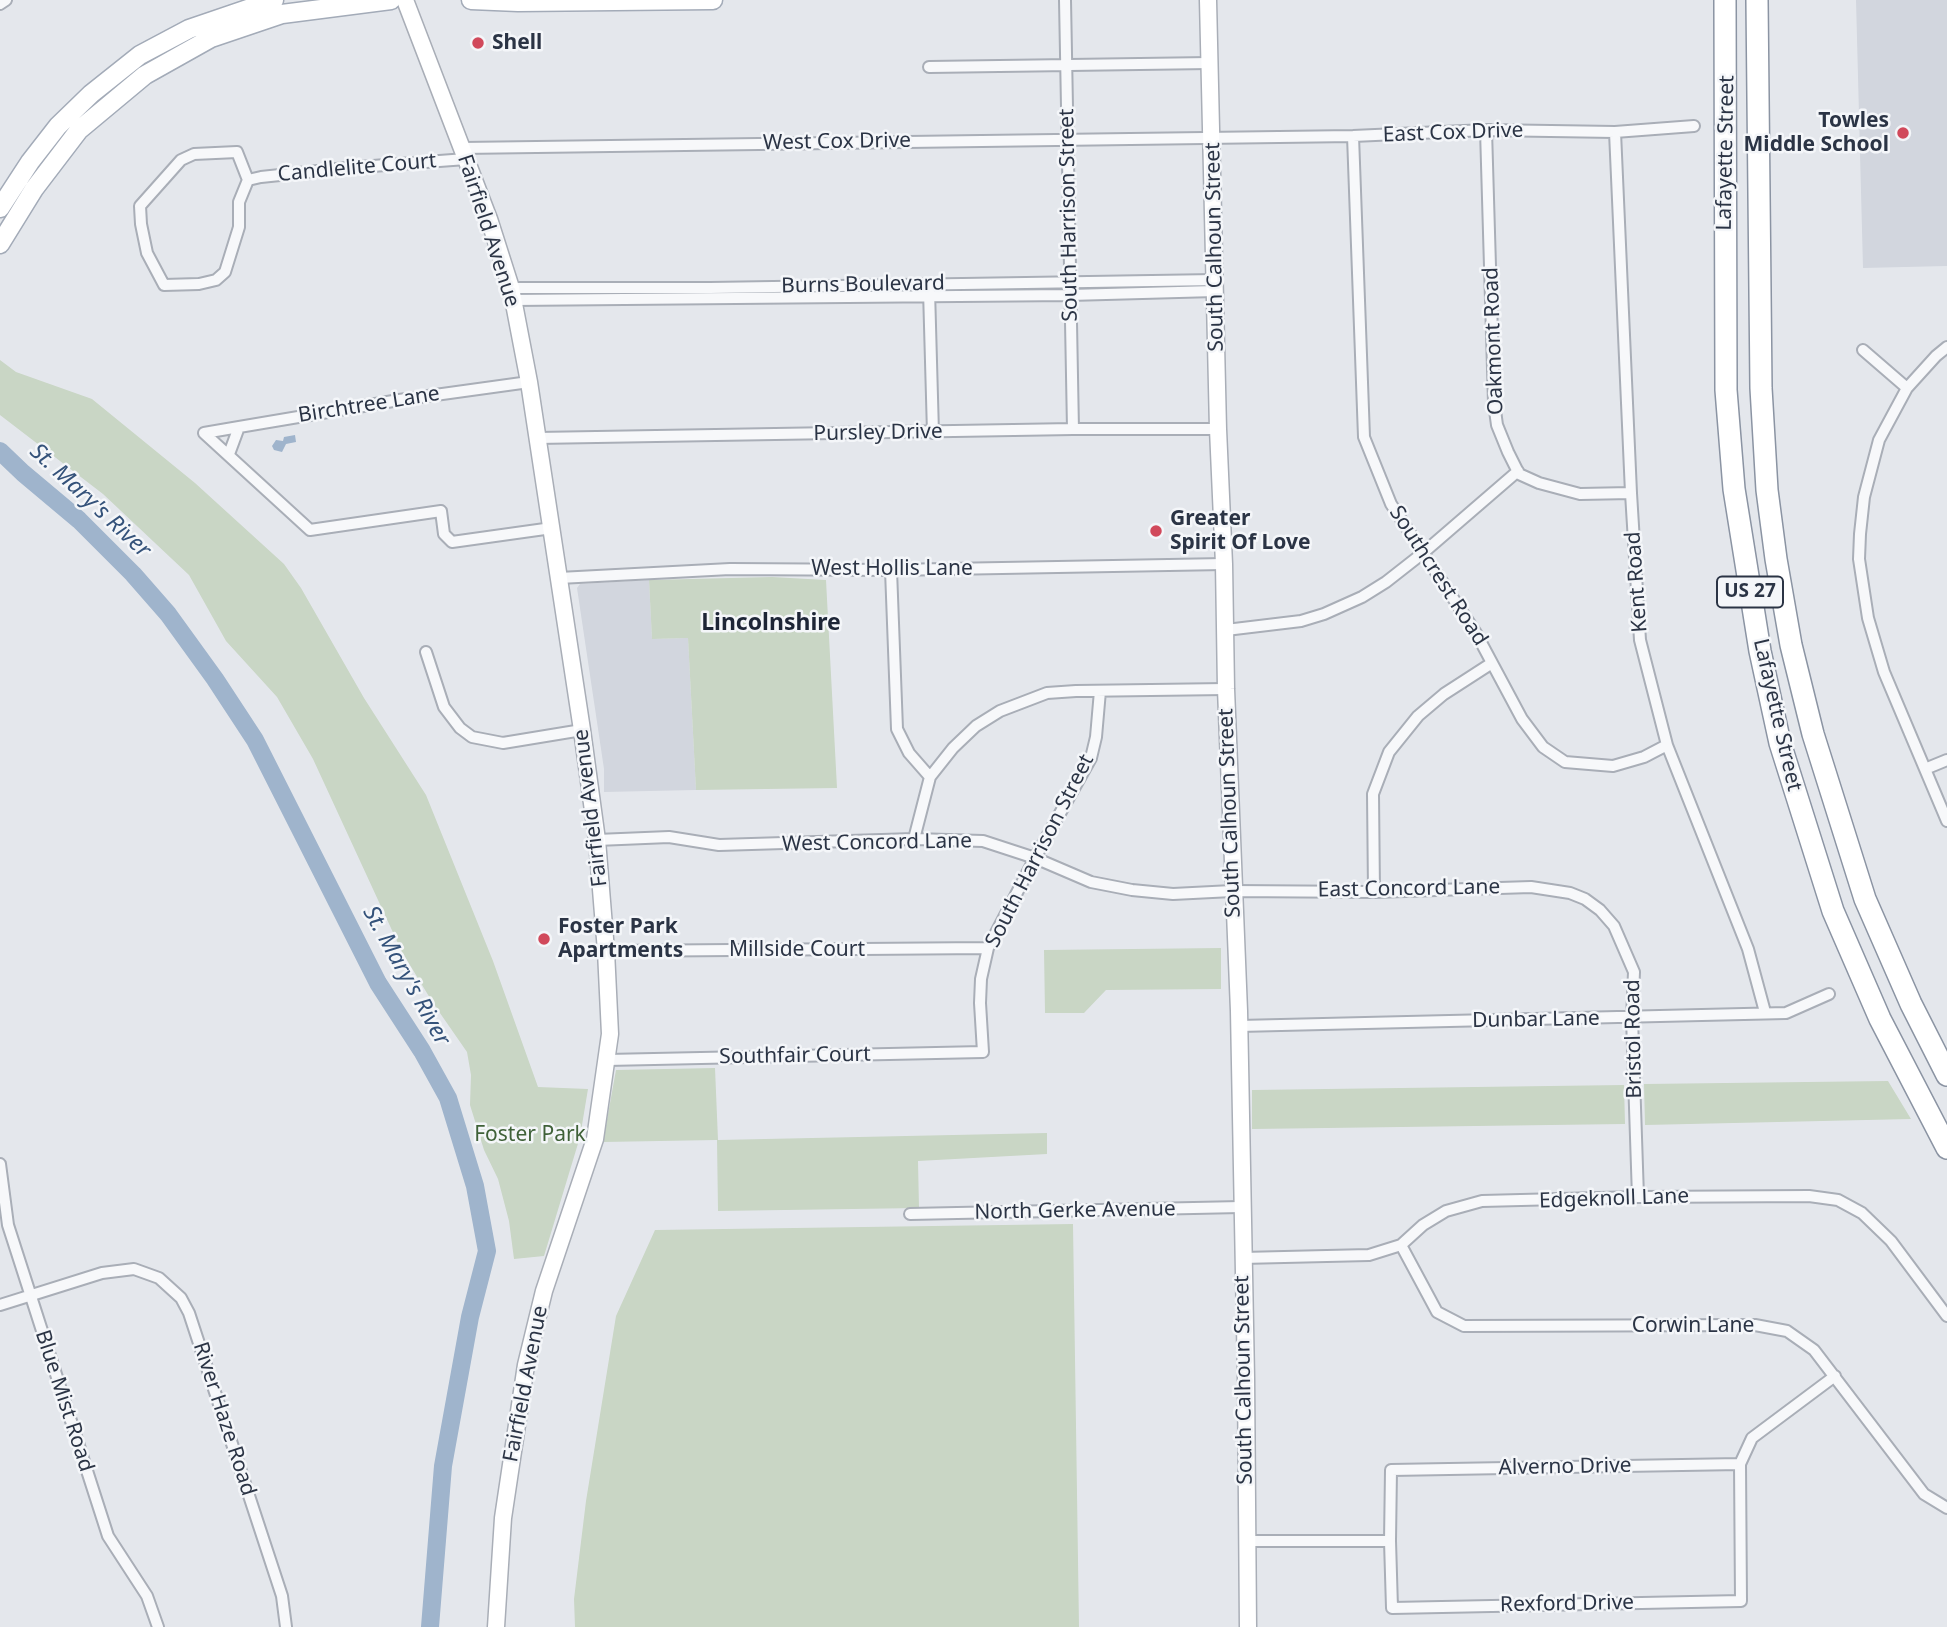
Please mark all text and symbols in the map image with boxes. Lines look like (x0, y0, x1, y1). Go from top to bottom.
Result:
place label: Shell (492, 30, 542, 56)
marker: Shell (470, 35, 486, 51)
street label: Lafayette Street (1712, 75, 1740, 231)
street label: South Harrison Street (1055, 108, 1083, 322)
place label: Towles Middle School (1744, 108, 1889, 158)
street label: East Cox Drive (1382, 118, 1524, 148)
marker: Towles Middle School (1895, 125, 1911, 141)
street label: West Cox Drive (763, 128, 911, 156)
street label: South Calhoun Street (1201, 142, 1229, 352)
street label: Candlelite Court (277, 149, 437, 187)
street label: Fairfield Avenue (451, 152, 525, 310)
street label: Oakmont Road (1479, 266, 1509, 416)
street label: Burns Boulevard (781, 271, 945, 299)
street label: Birchtree Lane (296, 381, 442, 429)
street label: Pursley Drive (813, 419, 943, 447)
water label: St. Mary's River (24, 438, 156, 564)
street label: Southcrest Road (1383, 501, 1493, 651)
place label: Greater Spirit Of Love (1170, 506, 1311, 556)
marker: Greater Spirit Of Love (1148, 523, 1164, 539)
street label: Kent Road (1621, 531, 1653, 633)
street label: West Hollis Lane (811, 556, 973, 582)
road number: US 27 (1717, 576, 1783, 608)
district label: Lincolnshire (701, 609, 841, 637)
street label: Lafayette Street (1747, 636, 1807, 794)
street label: South Calhoun Street (1214, 708, 1246, 918)
street label: Fairfield Avenue (569, 728, 613, 888)
street label: South Harrison Street (980, 750, 1100, 952)
street label: West Concord Lane (782, 829, 972, 857)
street label: East Concord Lane (1318, 875, 1500, 903)
water label: St. Mary's River (356, 901, 456, 1051)
place label: Foster Park Apartments (558, 914, 683, 964)
marker: Foster Park Apartments (536, 931, 552, 947)
street label: Millside Court (729, 937, 865, 963)
street label: Bristol Road (1620, 979, 1648, 1099)
street label: Dunbar Lane (1472, 1006, 1600, 1034)
street label: Southfair Court (719, 1042, 871, 1070)
park label: Foster Park (474, 1122, 586, 1148)
street label: Edgeknoll Lane (1539, 1184, 1689, 1214)
street label: North Gerke Avenue (974, 1197, 1176, 1225)
street label: South Calhoun Street (1230, 1275, 1258, 1485)
street label: Fairfield Avenue (498, 1304, 554, 1464)
street label: Corwin Lane (1632, 1313, 1754, 1339)
street label: Blue Mist Road (29, 1327, 99, 1475)
street label: River Haze Road (187, 1339, 261, 1499)
street label: Alverno Drive (1498, 1453, 1632, 1481)
street label: Rexford Drive (1500, 1590, 1634, 1618)

